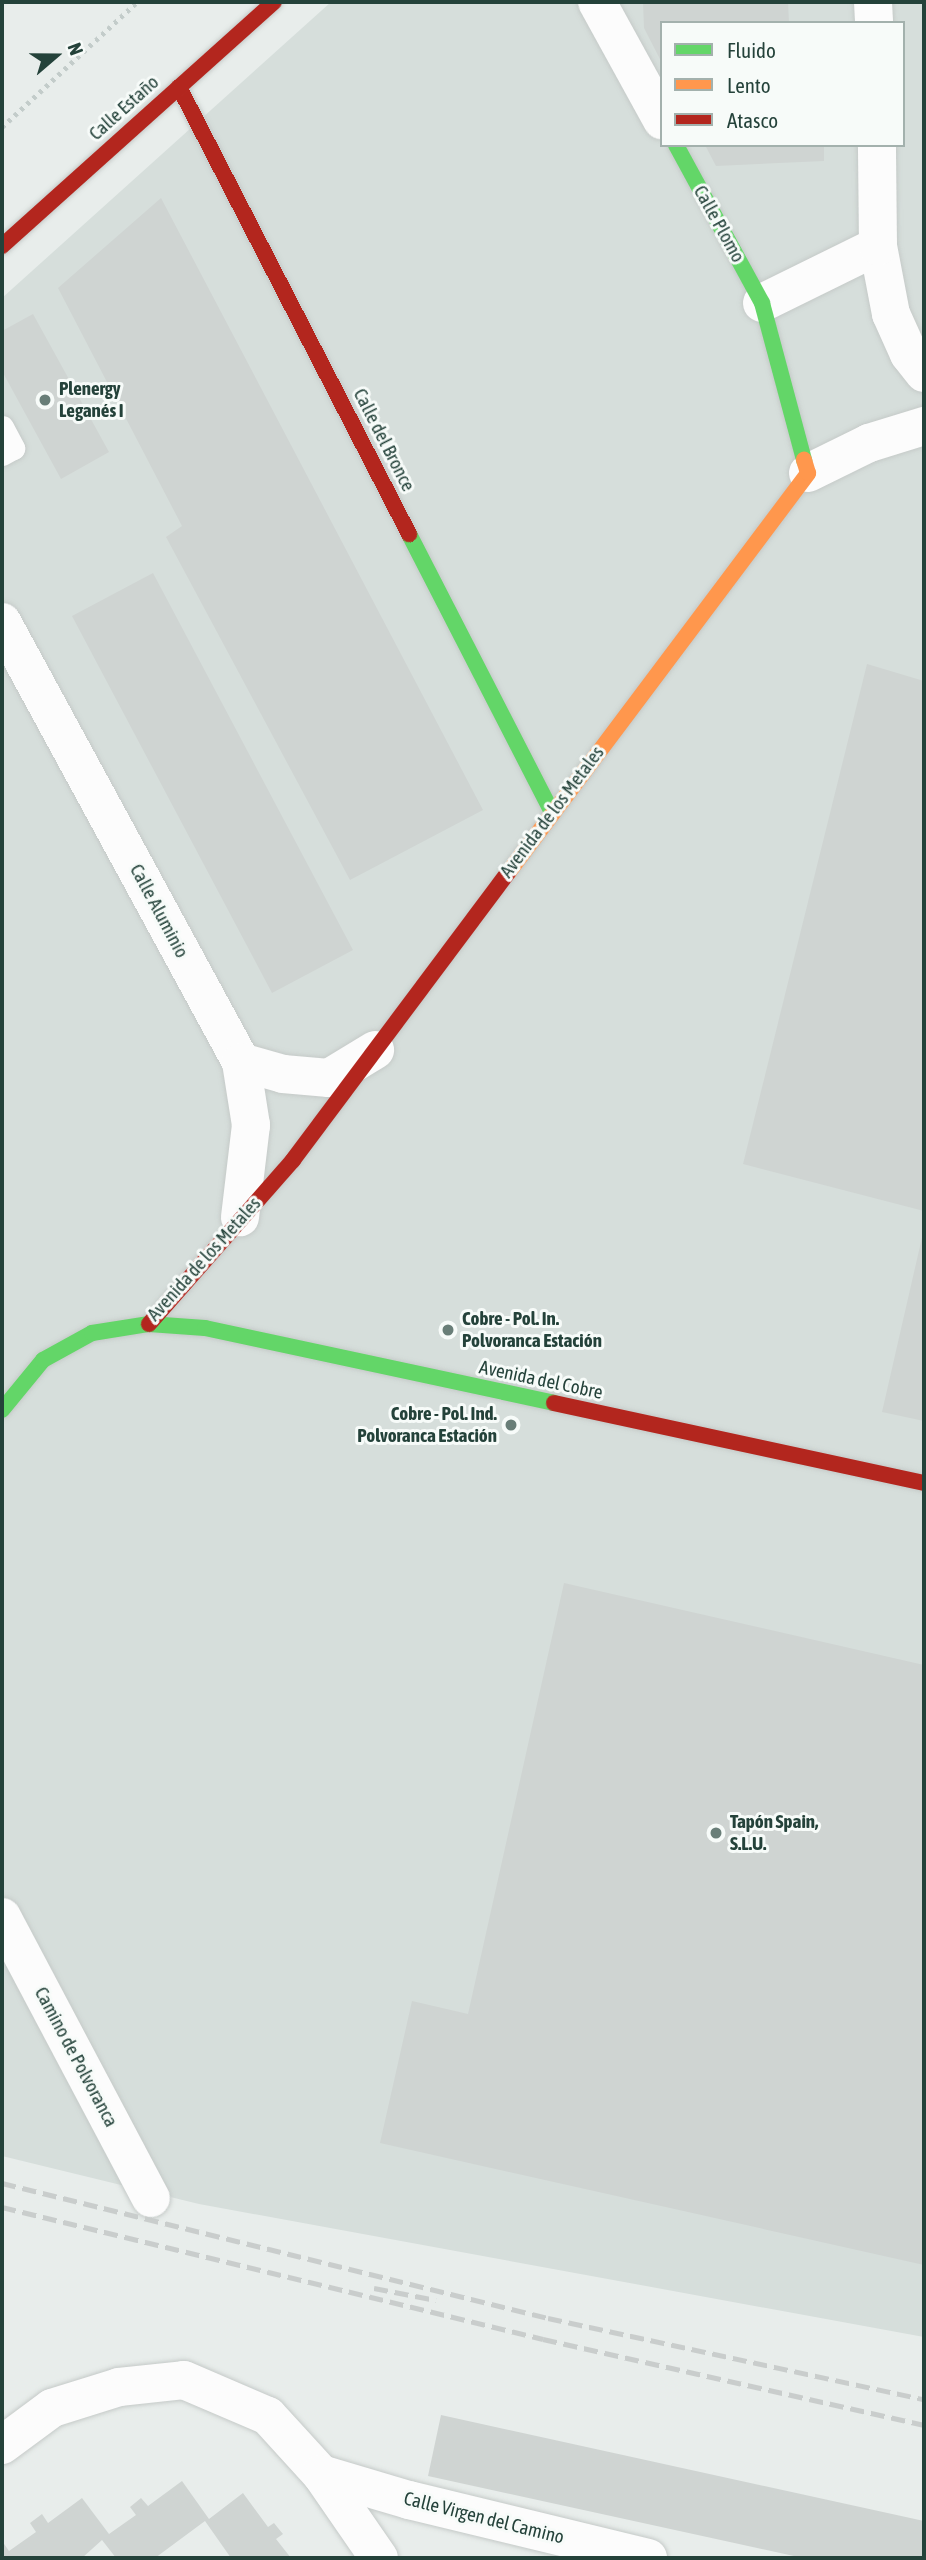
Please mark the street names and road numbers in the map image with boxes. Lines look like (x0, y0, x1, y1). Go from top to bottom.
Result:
street label: Calle Estaño (85, 71, 163, 145)
street label: Calle Plomo (689, 182, 749, 266)
street label: Calle del Bronce (348, 385, 420, 495)
street label: Avenida de los Metales (495, 742, 609, 882)
street label: Calle Aluminio (125, 860, 193, 962)
street label: Avenida de los Metales (142, 1192, 266, 1326)
street label: Avenida del Cobre (477, 1356, 605, 1404)
street label: Camino de Polvoranca (30, 1983, 122, 2131)
street label: Calle Virgen del Camino (402, 2487, 566, 2549)

